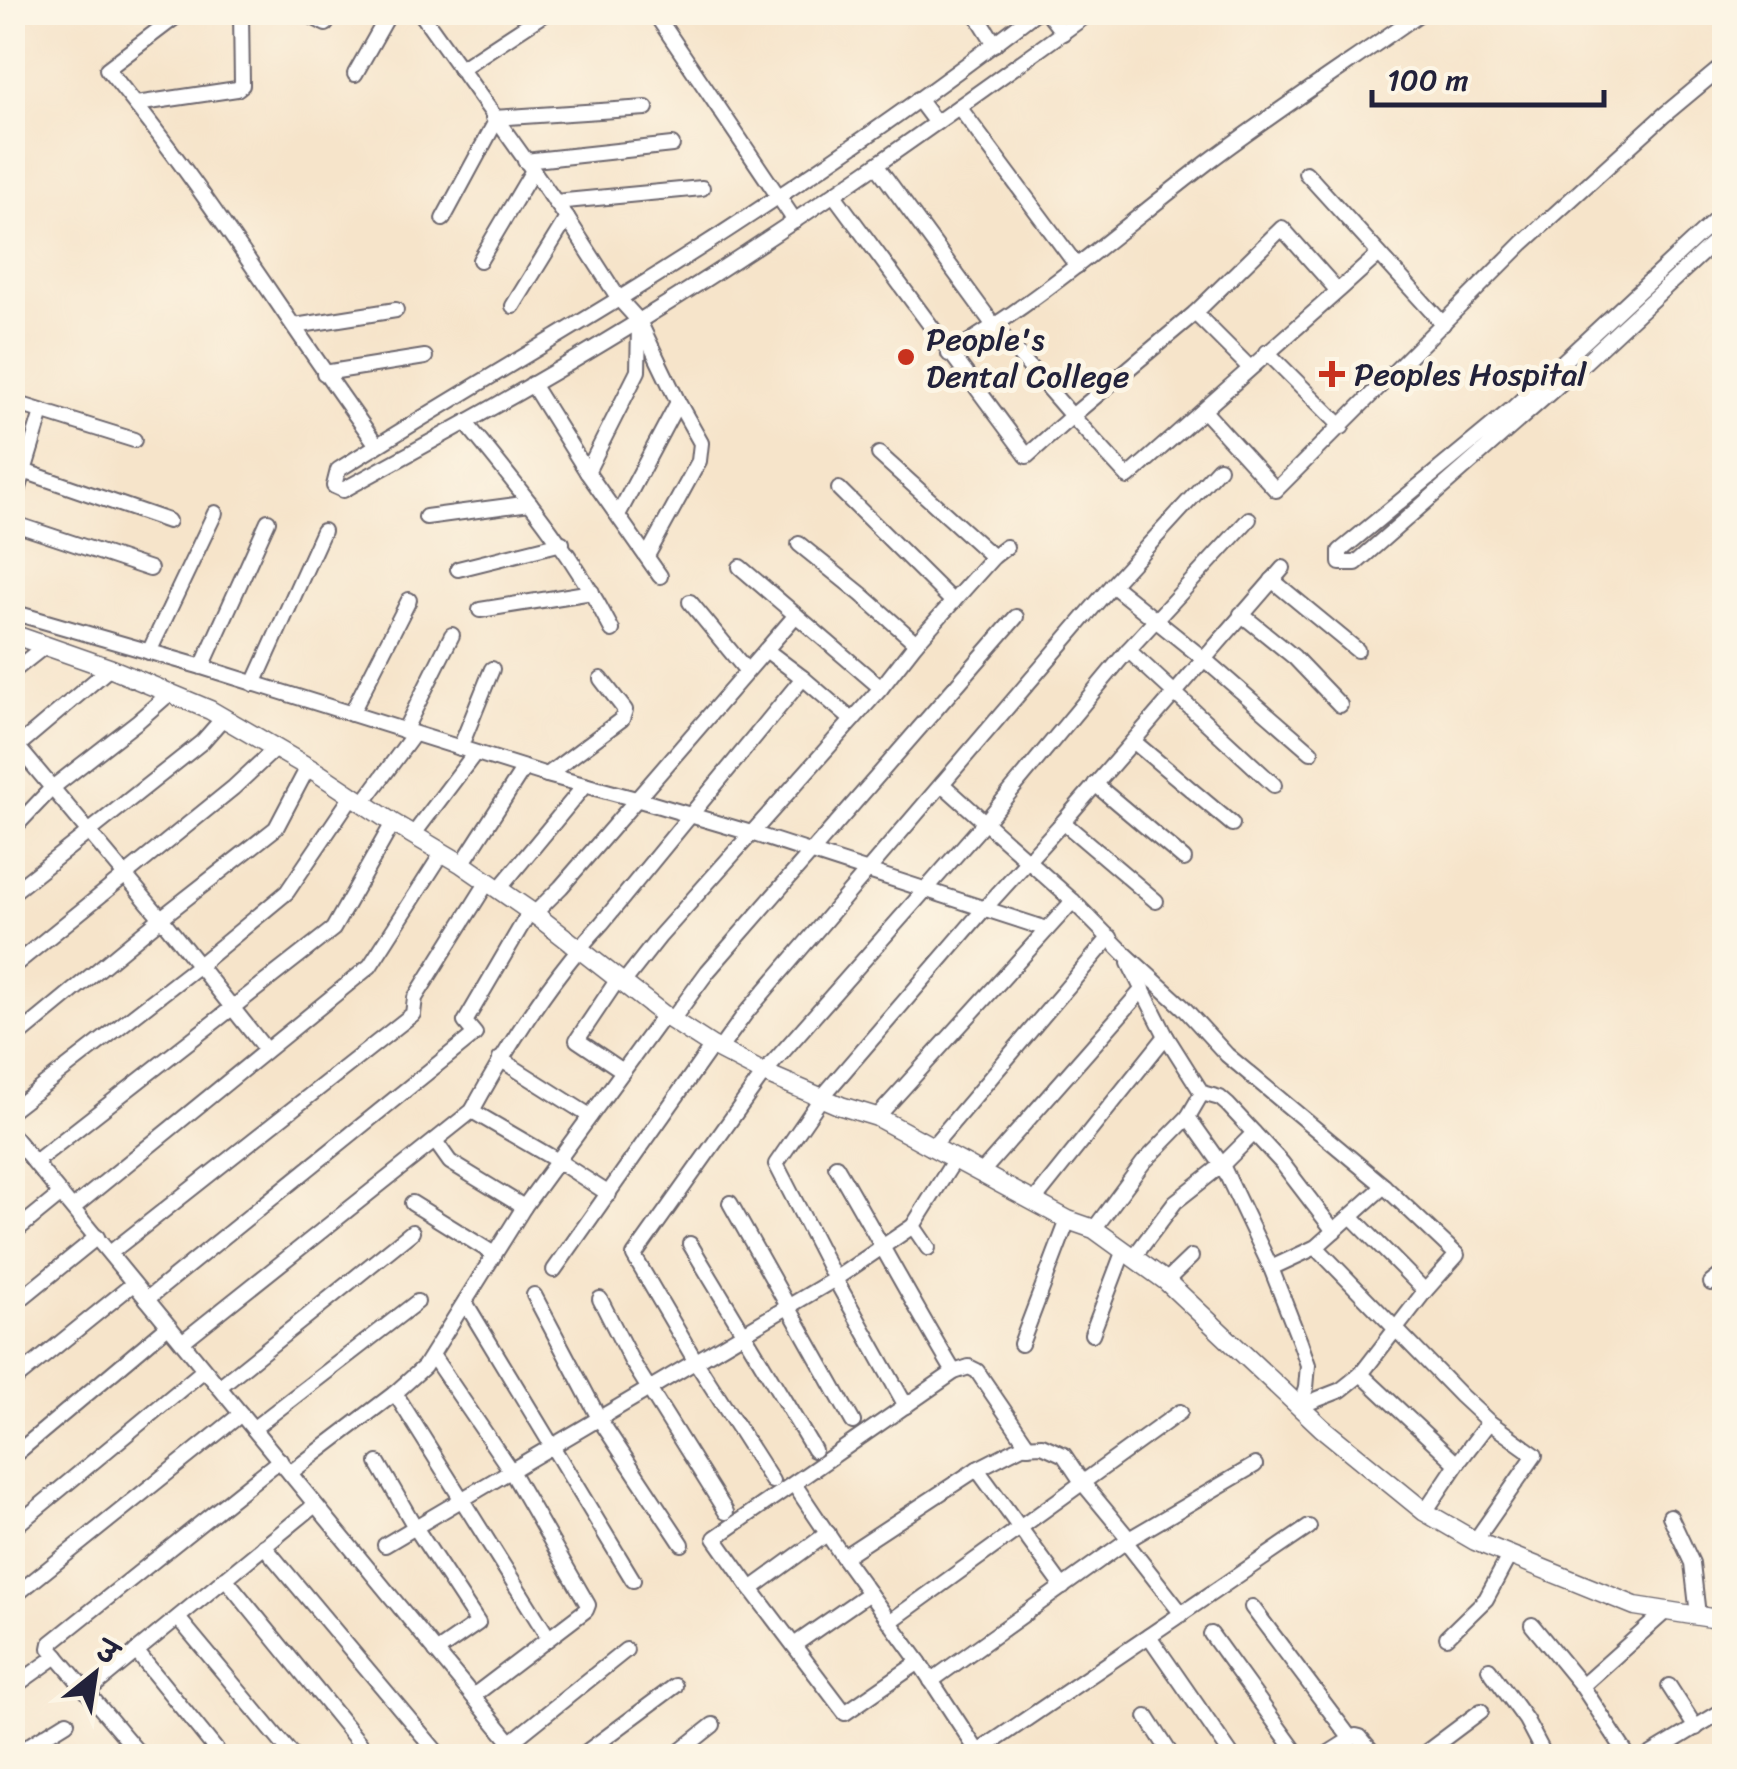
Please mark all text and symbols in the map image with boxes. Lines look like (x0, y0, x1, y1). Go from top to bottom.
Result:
scale bar (1372, 45, 1604, 107)
text: 100 m (1387, 53, 1469, 107)
place label: People's Dental College (926, 311, 1129, 405)
marker: People's Dental College (895, 346, 917, 368)
place label: Peoples Hospital (1354, 346, 1587, 403)
marker: Peoples Hospital (1319, 361, 1345, 387)
north arrow (45, 1624, 145, 1724)
text: उ (84, 1625, 130, 1680)

